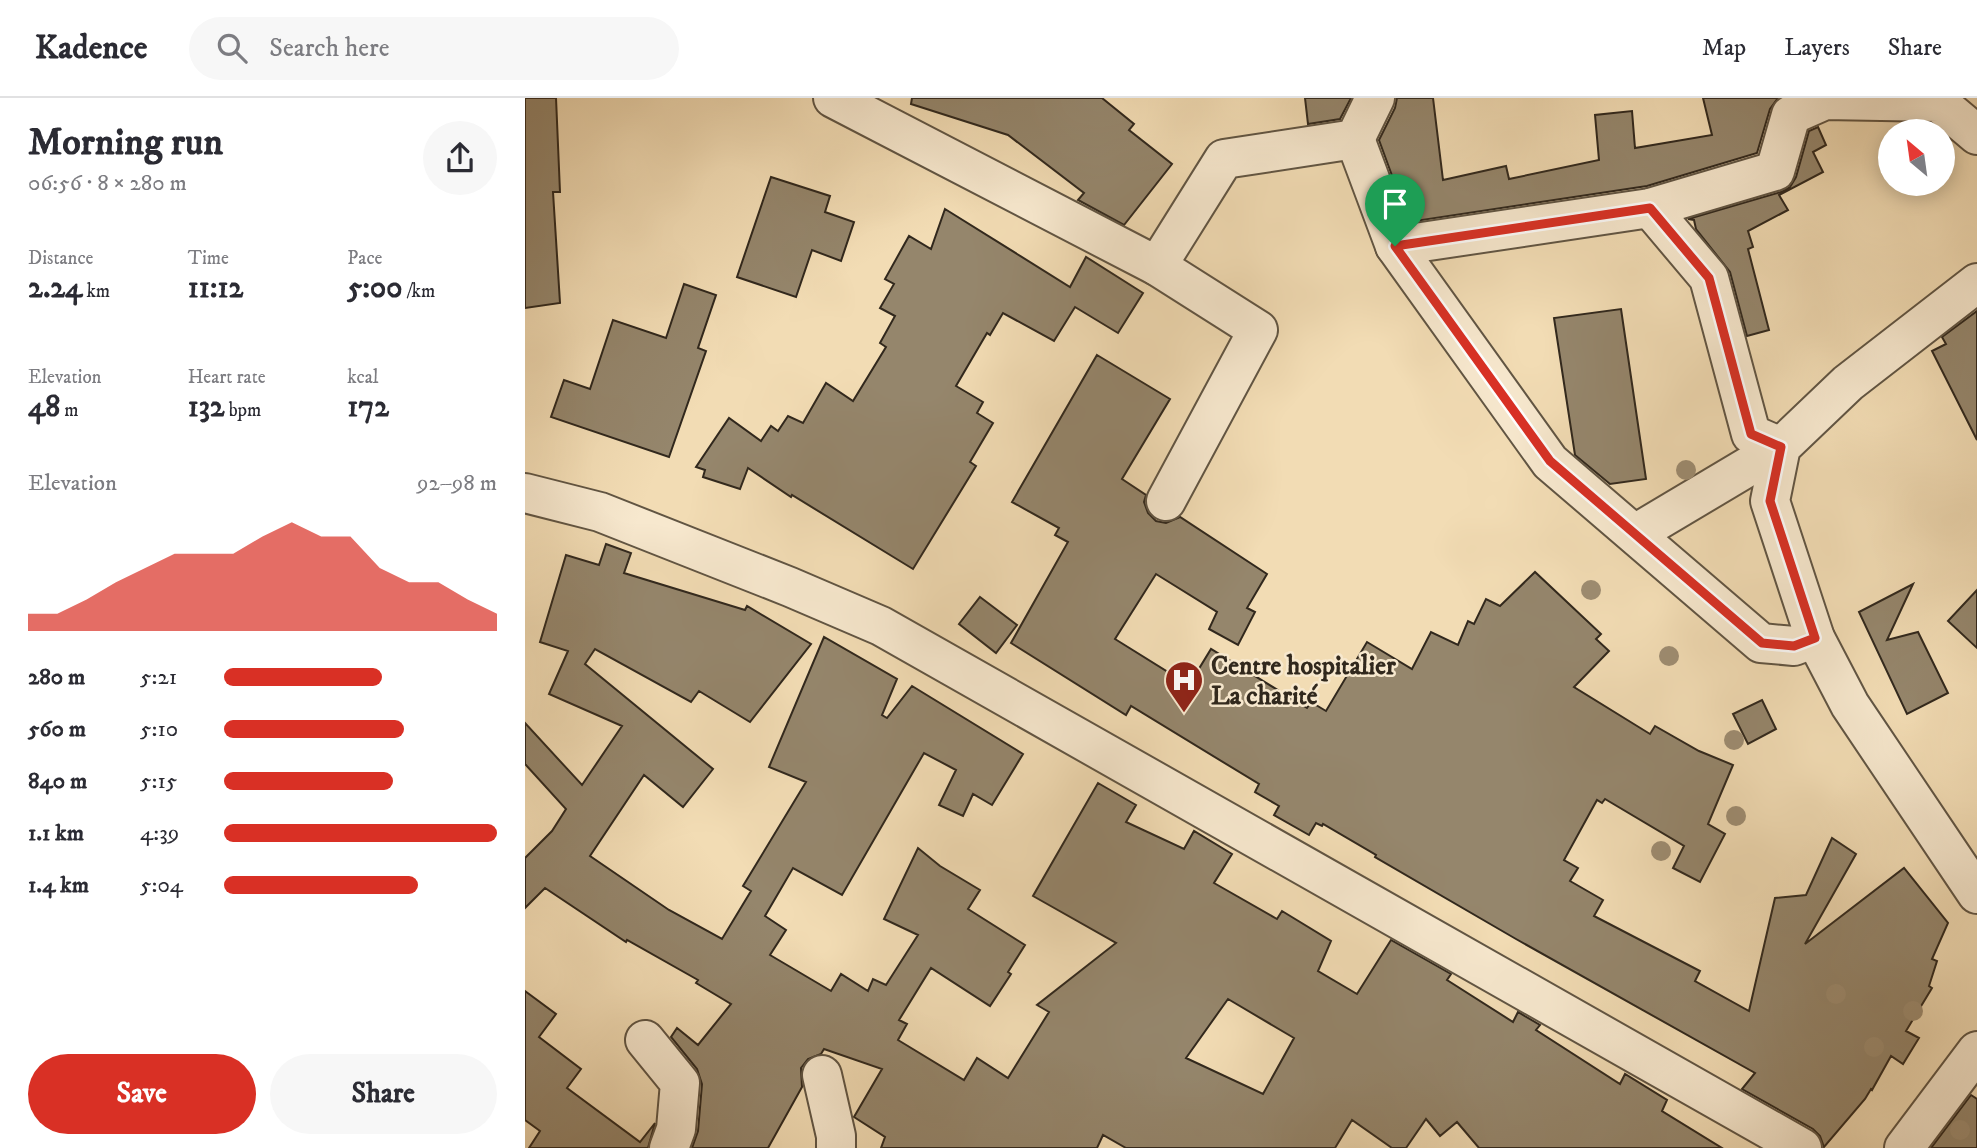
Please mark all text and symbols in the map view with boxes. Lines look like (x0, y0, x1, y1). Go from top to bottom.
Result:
search box (189, 17, 679, 80)
text: Kadence (35, 28, 147, 69)
icon: search (213, 29, 251, 67)
text: Search here (269, 32, 390, 65)
text: Map (1702, 33, 1746, 63)
text: Layers (1784, 33, 1850, 63)
text: Share (1888, 33, 1942, 63)
text: Morning run (28, 119, 223, 167)
north arrow (1878, 119, 1955, 196)
map controls (1878, 119, 1955, 196)
button: share (423, 121, 497, 195)
text: 06:56 · 8 × 280 m (28, 169, 187, 198)
pin (1365, 174, 1425, 246)
icon: arrive (1376, 185, 1414, 223)
text: Distance (28, 247, 93, 270)
text: Time (188, 247, 229, 270)
text: Pace (347, 247, 382, 270)
text: 2.24 (28, 270, 82, 307)
text: 11:12 (188, 270, 243, 307)
text: 5:00 (347, 270, 402, 307)
text: km (82, 280, 110, 303)
text: /km (402, 280, 435, 303)
text: Elevation (28, 366, 102, 389)
text: Heart rate (188, 366, 266, 389)
text: kcal (347, 366, 379, 389)
text: 48 (28, 389, 60, 426)
text: 132 (188, 389, 225, 426)
text: 172 (347, 389, 389, 426)
text: m (60, 399, 79, 422)
text: bpm (225, 399, 261, 422)
text: Elevation (28, 469, 117, 498)
text: 92–98 m (417, 469, 497, 498)
place label: Centre hospitalier La charité (1211, 650, 1396, 713)
hospital icon: Centre hospitalier La charité (1163, 659, 1205, 714)
text: 280 m (28, 663, 85, 692)
text: 5:21 (140, 663, 177, 692)
text: 560 m (28, 715, 86, 744)
text: 5:10 (140, 715, 178, 744)
text: 840 m (28, 767, 87, 796)
text: 5:15 (140, 767, 177, 796)
text: 1.1 km (28, 819, 84, 848)
text: 4:39 (140, 819, 179, 848)
text: 1.4 km (28, 871, 89, 900)
text: 5:04 (140, 871, 183, 900)
button: Save (28, 1054, 256, 1134)
button: Share (270, 1054, 497, 1134)

